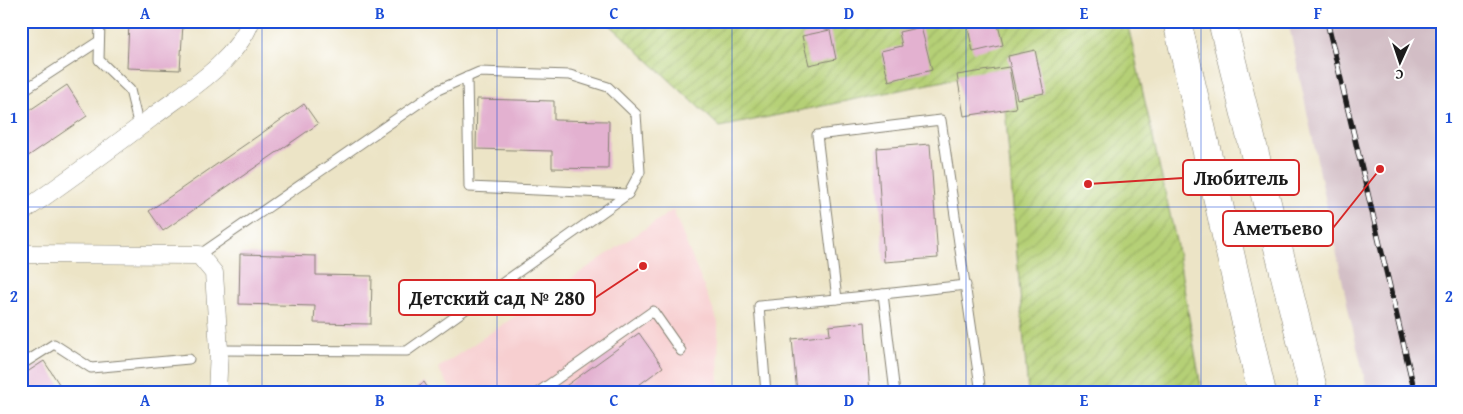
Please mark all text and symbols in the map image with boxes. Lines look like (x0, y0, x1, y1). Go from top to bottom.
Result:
text: A (140, 1, 151, 25)
text: B (375, 1, 385, 25)
text: C (609, 1, 619, 25)
text: D (844, 1, 854, 25)
text: E (1080, 1, 1089, 25)
text: F (1314, 1, 1322, 25)
north arrow (1376, 38, 1426, 88)
text: С (1395, 65, 1404, 85)
text: 1 (10, 105, 18, 129)
text: 1 (1445, 105, 1453, 129)
callout: Любитель (1183, 160, 1299, 195)
text: Любитель (1193, 163, 1289, 192)
callout: Аметьево (1223, 211, 1333, 246)
text: Аметьево (1233, 213, 1323, 242)
callout: Детский сад № 280 (399, 280, 595, 315)
text: Детский сад № 280 (408, 283, 585, 312)
text: 2 (10, 284, 18, 308)
text: 2 (1445, 284, 1453, 308)
text: A (140, 388, 151, 412)
text: B (375, 388, 385, 412)
text: C (609, 388, 619, 412)
text: D (844, 388, 854, 412)
text: E (1080, 388, 1089, 412)
text: F (1314, 388, 1322, 412)

